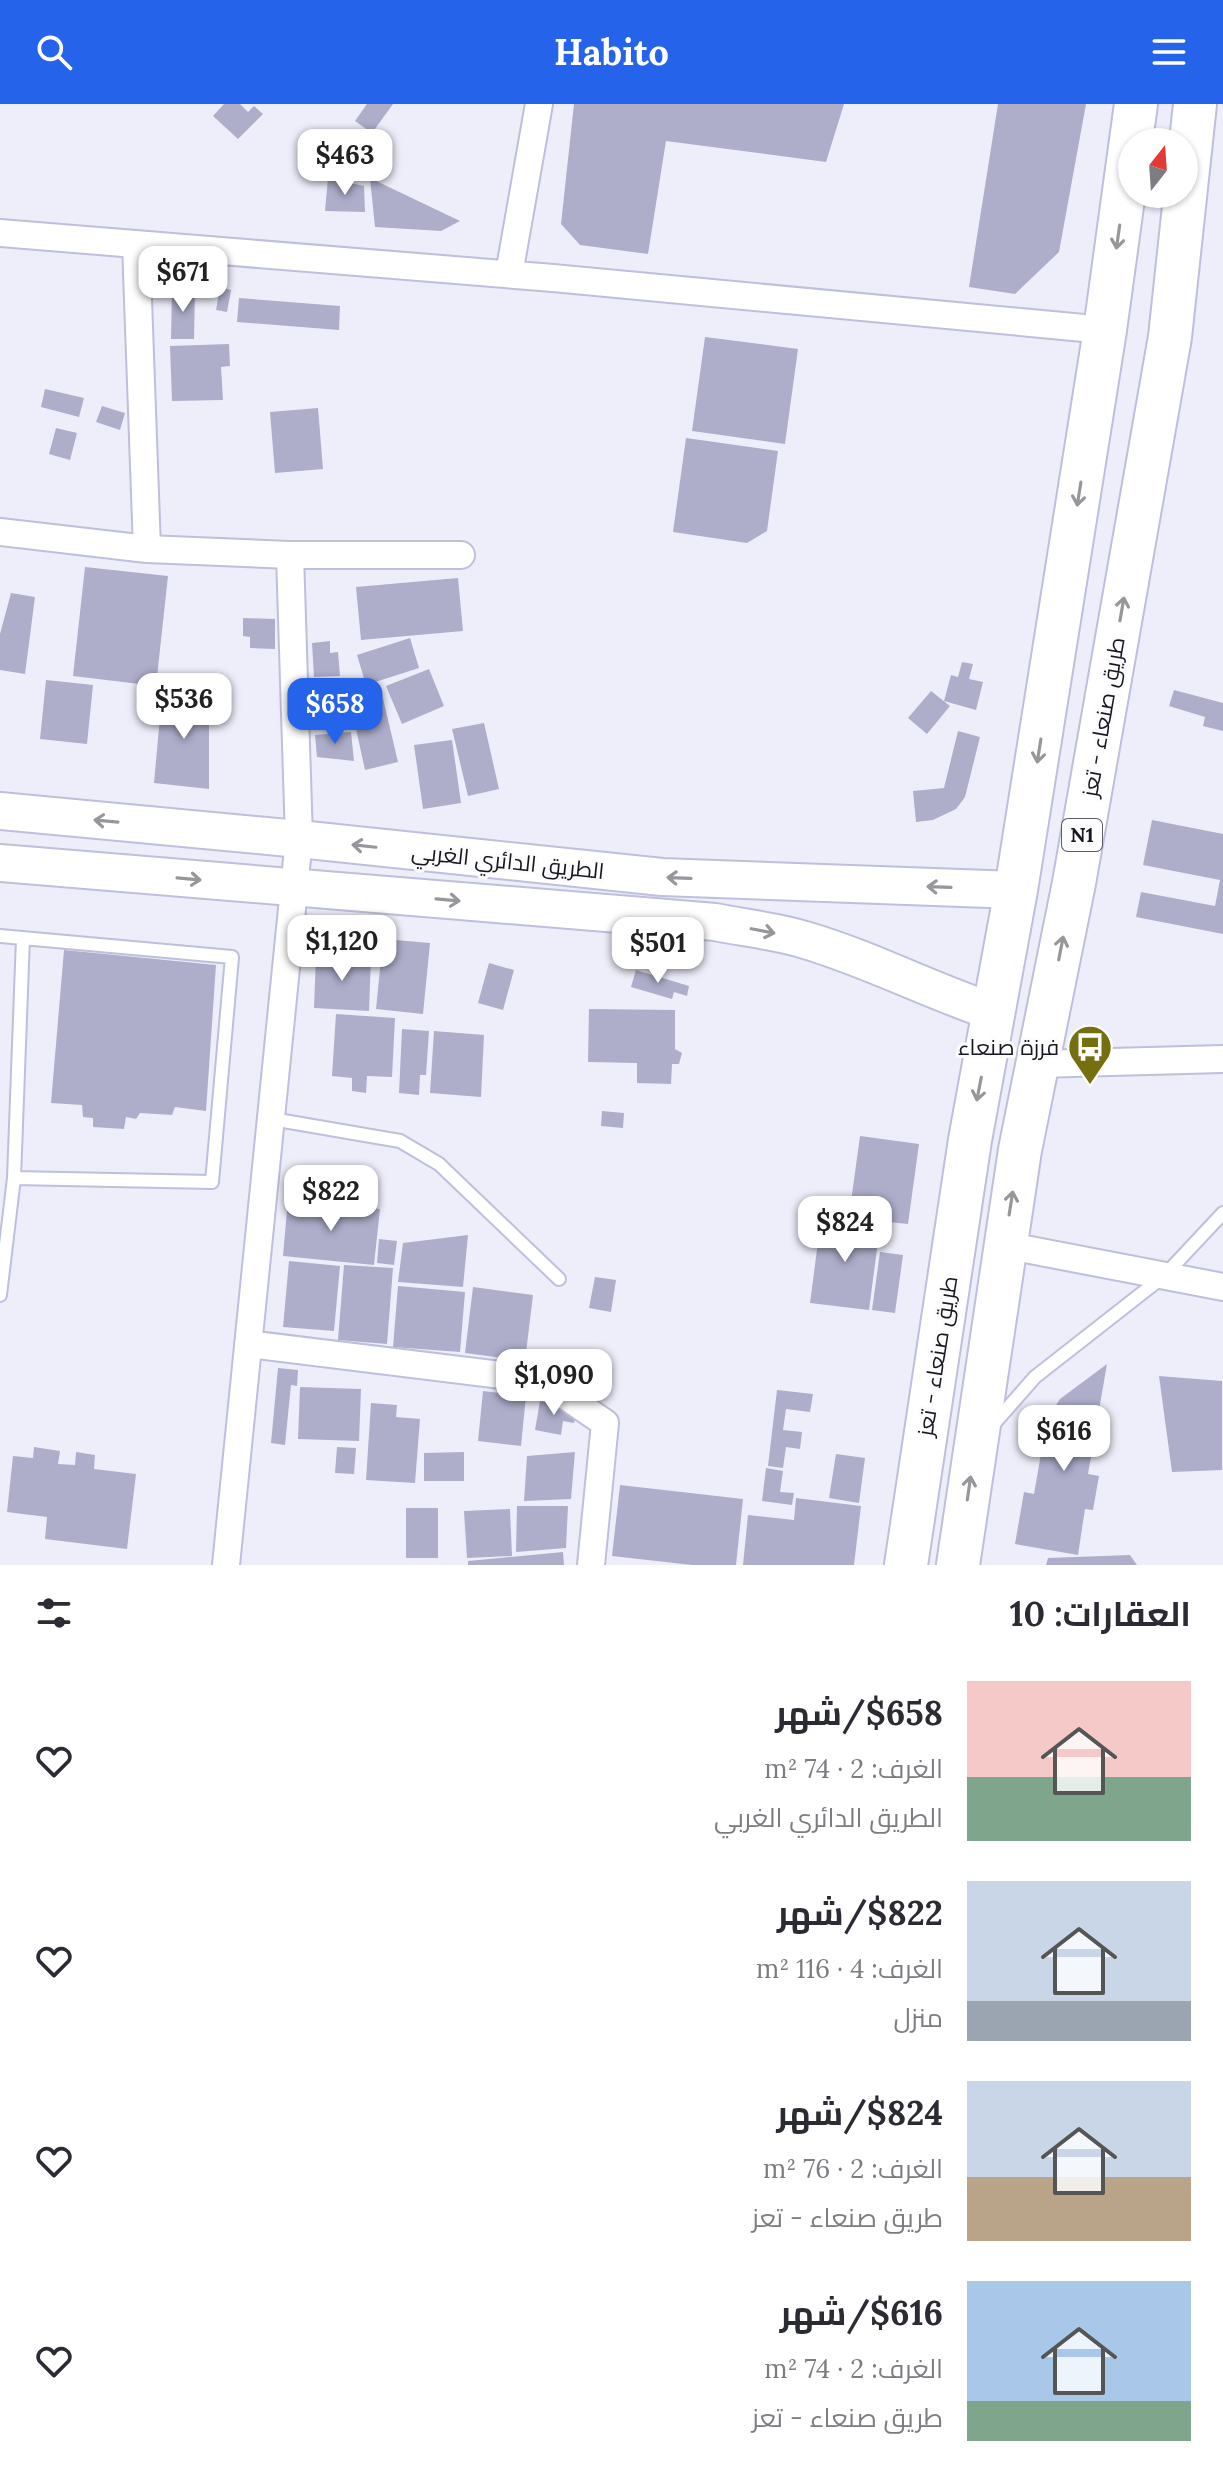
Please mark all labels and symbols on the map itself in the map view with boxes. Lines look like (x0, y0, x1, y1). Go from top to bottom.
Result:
north arrow (1118, 128, 1198, 208)
pin: $463 (298, 129, 392, 197)
one-way arrow (1110, 224, 1125, 249)
pin: $671 (136, 246, 230, 314)
one-way arrow (1071, 481, 1086, 506)
one-way arrow (1115, 597, 1130, 622)
street label: طريق صنعاء - تعز (1075, 635, 1131, 801)
pin: $536 (137, 673, 231, 741)
pin: $658 (288, 678, 382, 746)
one-way arrow (1030, 737, 1045, 763)
one-way arrow (93, 813, 119, 828)
road number: N1 (1062, 819, 1102, 851)
street label: الطريق الدائري الغربي (410, 837, 606, 888)
one-way arrow (351, 838, 378, 853)
one-way arrow (666, 870, 693, 885)
one-way arrow (175, 871, 202, 886)
one-way arrow (926, 880, 952, 895)
one-way arrow (435, 893, 461, 908)
pin: $1,120 (277, 915, 407, 983)
pin: $501 (611, 917, 705, 985)
one-way arrow (749, 925, 775, 940)
one-way arrow (1054, 935, 1069, 961)
bus stop icon: فرزة صنعاء (1066, 1023, 1114, 1086)
place label: فرزة صنعاء (958, 1033, 1059, 1061)
one-way arrow (971, 1076, 986, 1102)
pin: $822 (284, 1165, 378, 1233)
one-way arrow (1004, 1191, 1019, 1216)
pin: $824 (798, 1196, 892, 1264)
street label: طريق صنعاء - تعز (910, 1274, 963, 1440)
pin: $1,090 (489, 1349, 619, 1417)
pin: $616 (1017, 1405, 1111, 1473)
one-way arrow (962, 1476, 977, 1501)

